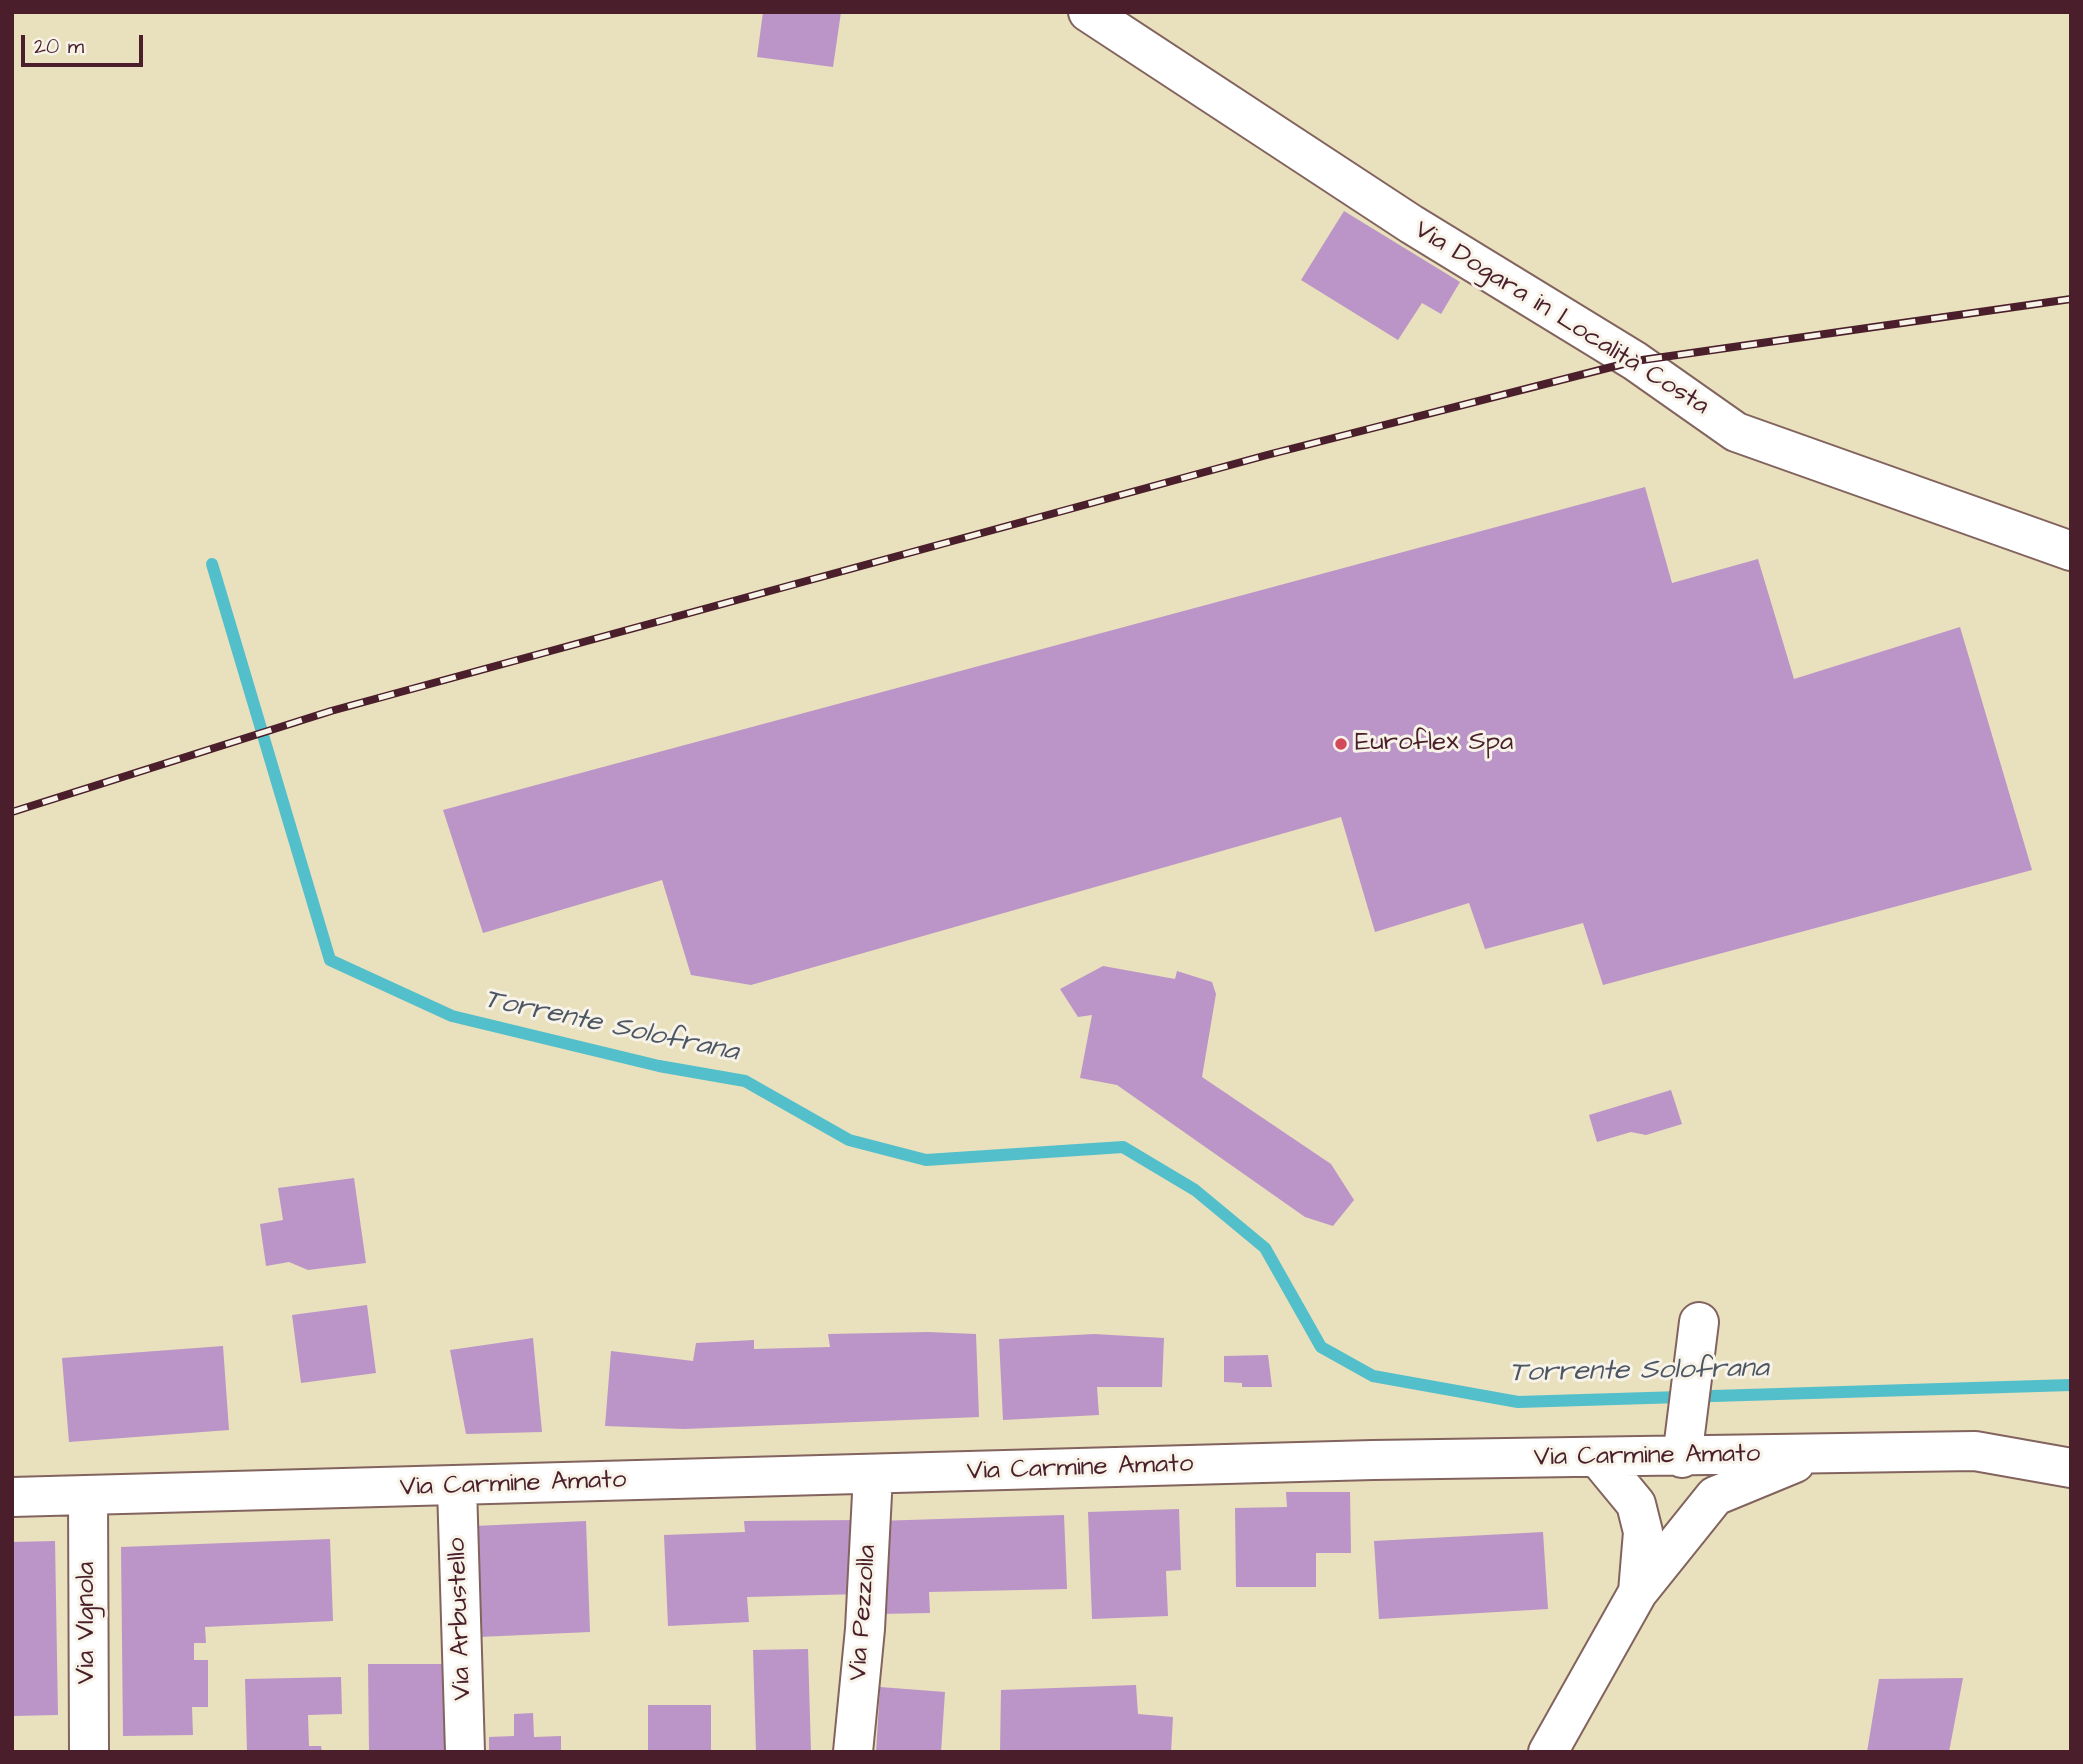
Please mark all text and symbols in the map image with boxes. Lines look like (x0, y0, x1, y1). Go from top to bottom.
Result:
scale bar (24, 21, 147, 65)
text: 20 m (34, 32, 84, 61)
street label: Via Dogara in Località Costa (1408, 215, 1714, 423)
place label: Euroflex Spa (1355, 728, 1513, 760)
marker: Euroflex Spa (1333, 736, 1349, 752)
water label: Torrente Solofrana (481, 984, 741, 1070)
water label: Torrente Solofrana (1509, 1353, 1769, 1391)
street label: Via Carmine Amato (1533, 1439, 1761, 1475)
street label: Via Carmine Amato (966, 1449, 1194, 1489)
street label: Via Carmine Amato (399, 1465, 627, 1505)
street label: Via Arbustello (443, 1537, 479, 1701)
street label: Via Pezzolla (844, 1544, 884, 1682)
street label: Via VIgnola (72, 1562, 104, 1684)

